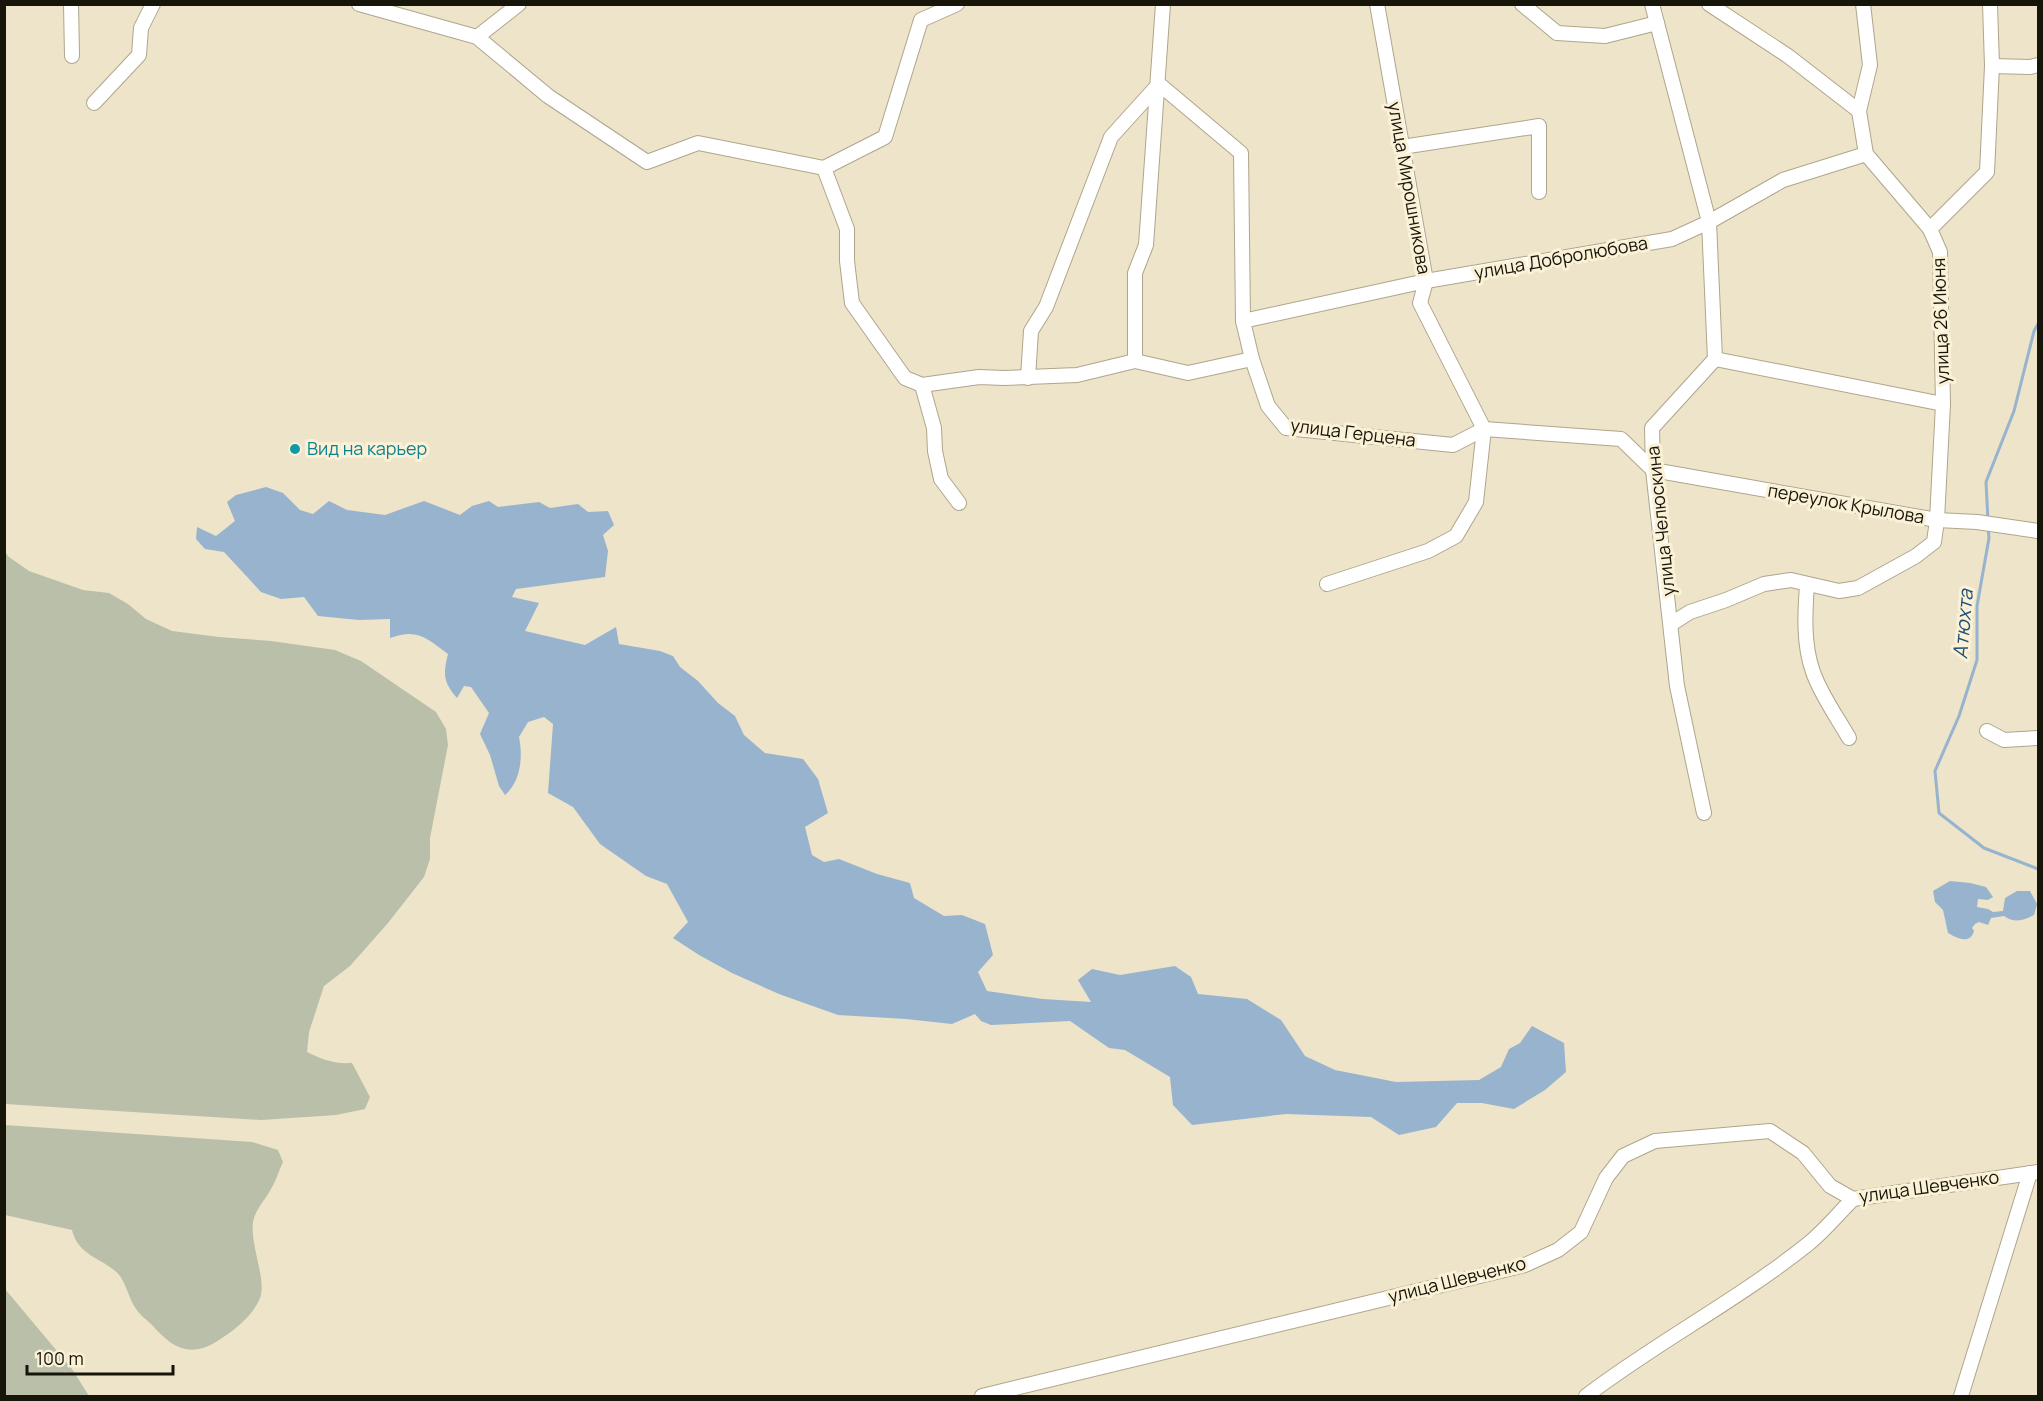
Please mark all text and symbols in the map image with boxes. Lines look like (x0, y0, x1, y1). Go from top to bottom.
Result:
street label: улица Мирошникова (1383, 100, 1437, 276)
street label: улица Добролюбова (1472, 230, 1649, 284)
street label: улица 26 Июня (1926, 257, 1954, 385)
street label: улица Герцена (1289, 412, 1417, 452)
place label: Вид на карьер (307, 436, 427, 460)
marker: Вид на карьер (288, 442, 302, 456)
street label: улица Челюскина (1640, 445, 1680, 597)
street label: переулок Крылова (1766, 477, 1926, 529)
water label: Атюхта (1946, 587, 1979, 660)
street label: улица Шевченко (1857, 1164, 2000, 1208)
street label: улица Шевченко (1385, 1250, 1528, 1308)
scale bar (27, 1338, 172, 1376)
text: 100 m (36, 1346, 84, 1370)

